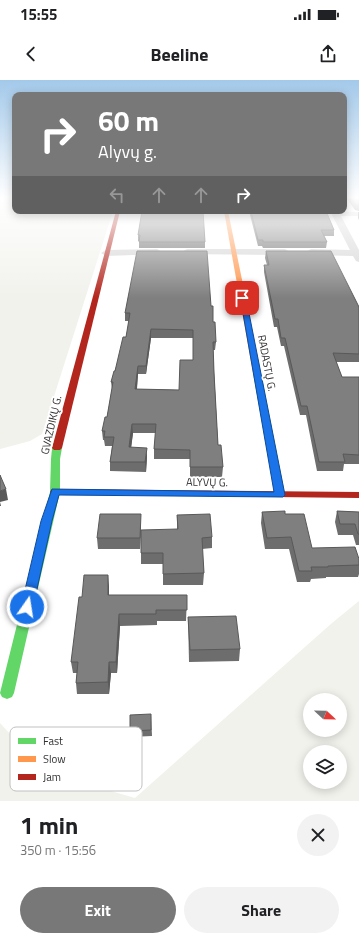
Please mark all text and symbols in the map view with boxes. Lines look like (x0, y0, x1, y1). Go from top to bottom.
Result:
text: 15:55 (20, 3, 57, 26)
text: Beeline (151, 41, 208, 68)
icon: back (20, 43, 42, 65)
icon: share (317, 43, 339, 65)
text: 60 m (98, 99, 159, 142)
icon: right (32, 108, 84, 160)
text: Alyvų g. (98, 138, 157, 165)
icon: left (106, 184, 128, 206)
icon: ahead (148, 184, 170, 206)
icon: ahead (190, 184, 212, 206)
icon: right (232, 184, 254, 206)
pin (225, 281, 259, 315)
icon: arrive (231, 287, 253, 309)
street label: RADASTŲ G. (254, 333, 280, 393)
street label: GVAZDIKŲ G. (36, 394, 66, 456)
street label: ALYVŲ G. (186, 474, 228, 490)
position arrow (6, 586, 48, 628)
north arrow (303, 693, 347, 737)
map controls (303, 693, 347, 789)
legend (10, 727, 142, 791)
text: Fast (43, 733, 63, 749)
button: layers (303, 745, 347, 789)
text: Slow (43, 751, 66, 767)
text: Jam (43, 769, 61, 785)
text: 1 min (20, 807, 78, 843)
button: close (297, 814, 339, 856)
text: 350 m · 15:56 (20, 840, 96, 860)
button: Exit (20, 887, 176, 933)
button: Share (184, 887, 339, 933)

